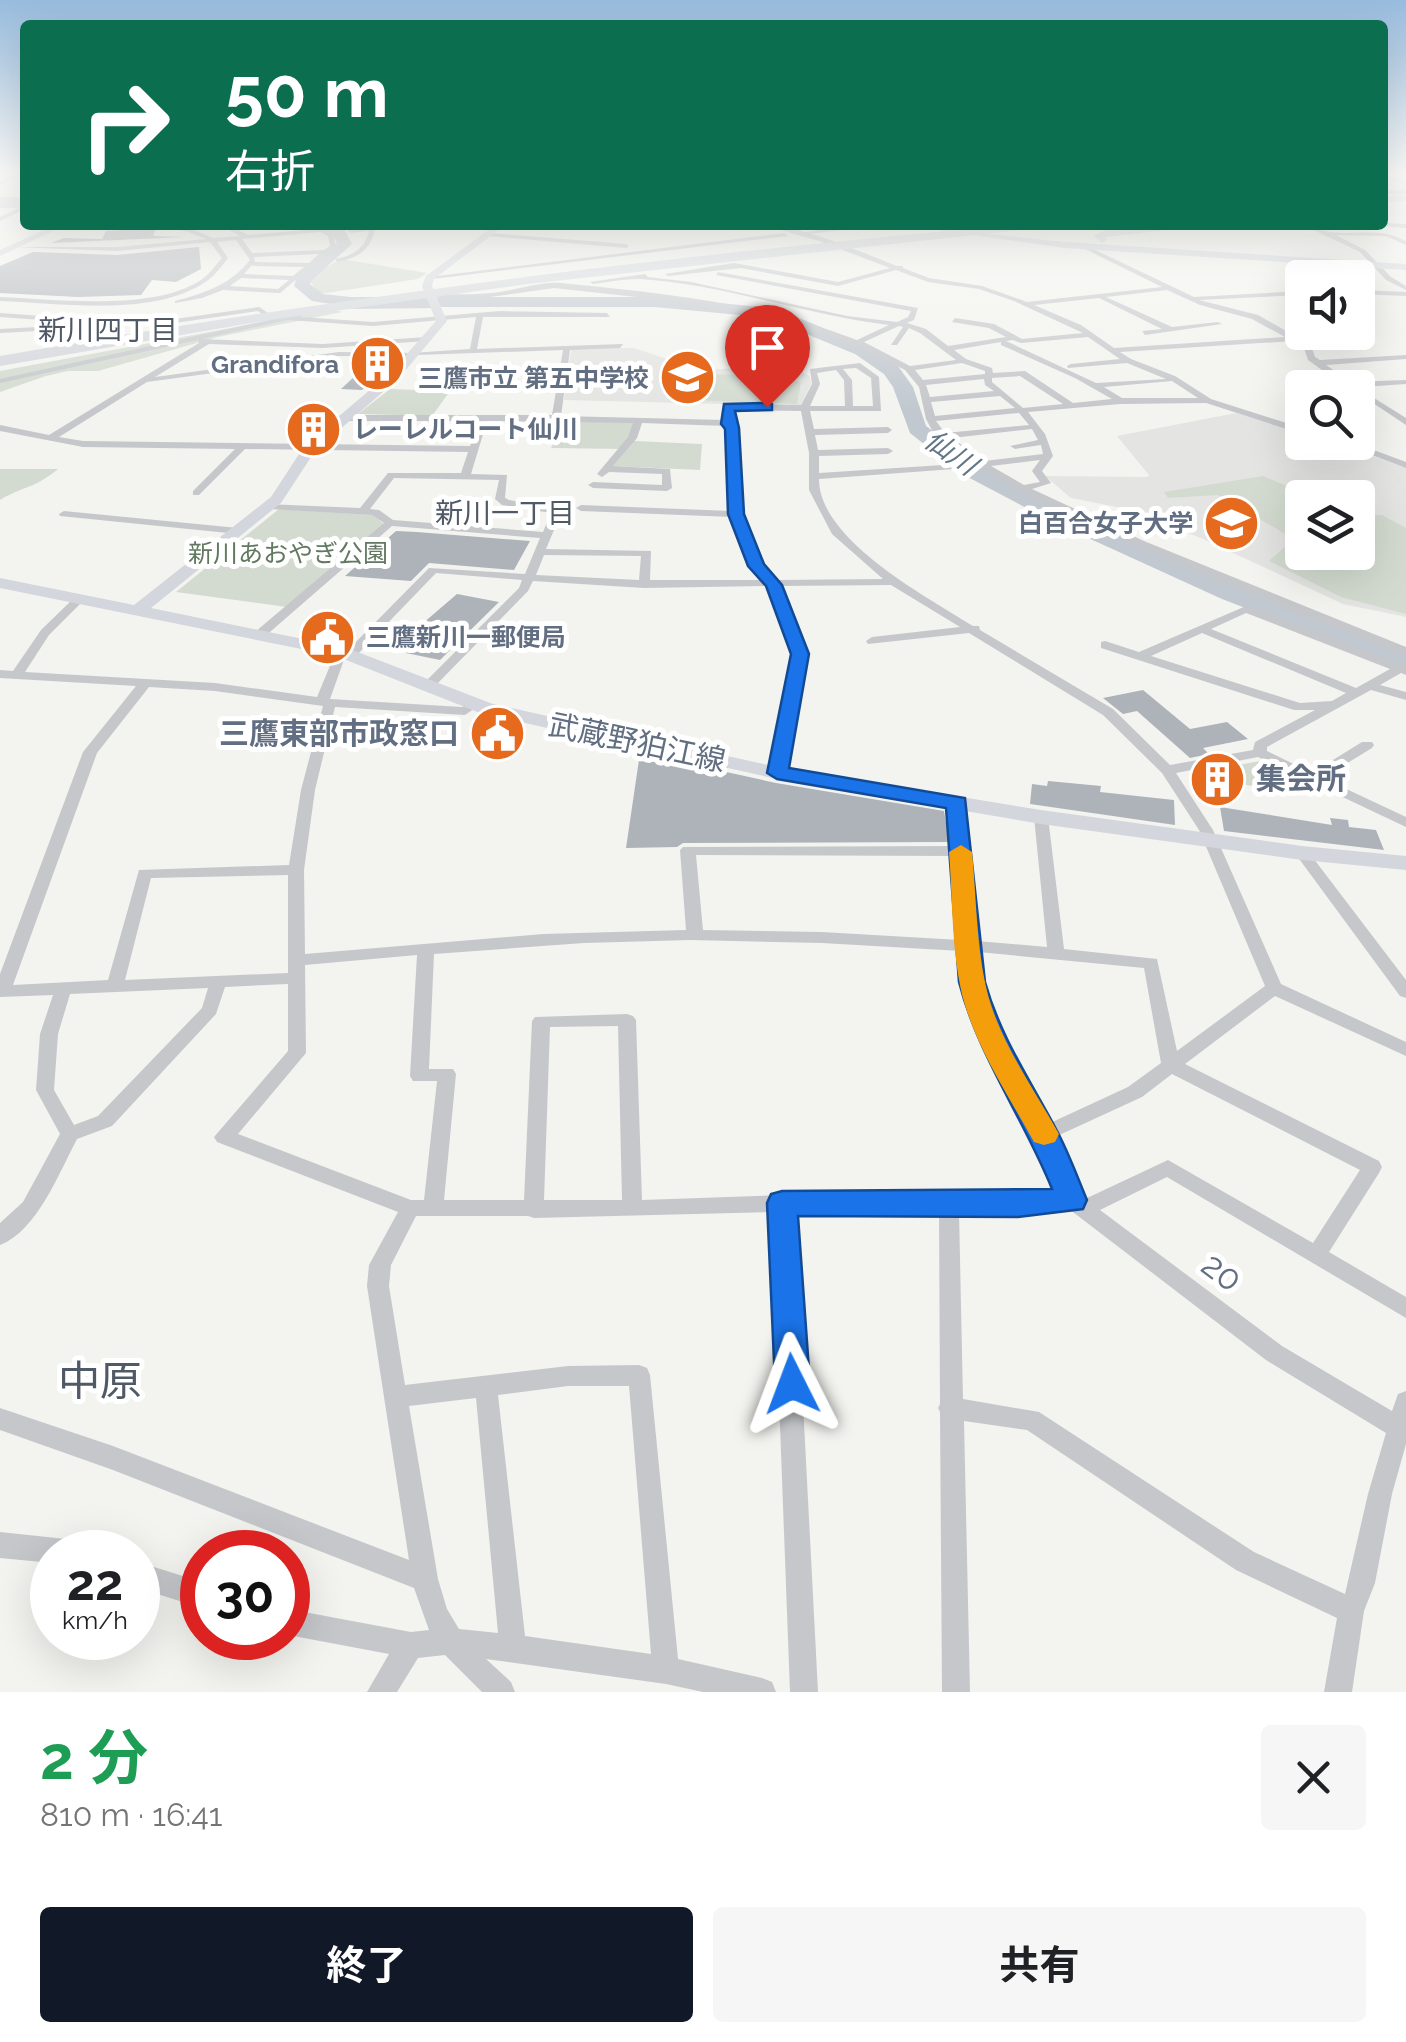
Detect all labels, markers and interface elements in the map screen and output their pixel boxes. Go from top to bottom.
text: 50 m [225,51,389,133]
icon: right [60,60,190,190]
text: 右折 [225,145,315,198]
map controls [1285,260,1375,570]
button: sound [1285,260,1375,350]
pin [725,305,810,408]
district label: 新川四丁目 [38,314,178,347]
icon: arrive [740,320,795,375]
building icon: Grandifora [348,334,408,394]
school or university icon: 三鷹市立 第五中学校 [658,348,718,408]
place label: Grandifora [211,349,339,379]
place label: 三鷹市立 第五中学校 [418,363,649,393]
button: search [1285,370,1375,460]
building icon: レーレルコート仙川 [284,399,344,459]
place label: レーレルコート仙川 [353,414,578,444]
water label: 仙川 [918,423,986,484]
button: layers [1285,480,1375,570]
school or university icon: 白百合女子大学 [1202,493,1262,553]
district label: 新川一丁目 [435,497,575,530]
place label: 白百合女子大学 [1018,508,1193,538]
park label: 新川あおやぎ公園 [188,538,388,568]
public building icon: 三鷹新川一郵便局 [297,607,357,667]
place label: 三鷹新川一郵便局 [366,622,566,652]
public building icon: 三鷹東部市政窓口 [468,704,528,764]
street label: 武蔵野狛江線 [545,707,729,778]
place label: 三鷹東部市政窓口 [219,716,459,751]
building icon: 集会所 [1187,749,1247,809]
place label: 集会所 [1256,761,1346,796]
street label: 20 [1194,1243,1250,1300]
position arrow [740,1332,844,1436]
district label: 中原 [58,1357,142,1406]
speed limit sign: 30 [180,1530,310,1660]
text: 22 [67,1553,123,1612]
text: km/h [62,1605,128,1635]
text: 2 分 [40,1723,148,1793]
button: close [1261,1725,1366,1830]
text: 810 m · 16:41 [40,1796,222,1833]
button: 終了 [40,1907,693,2022]
button: 共有 [713,1907,1366,2022]

